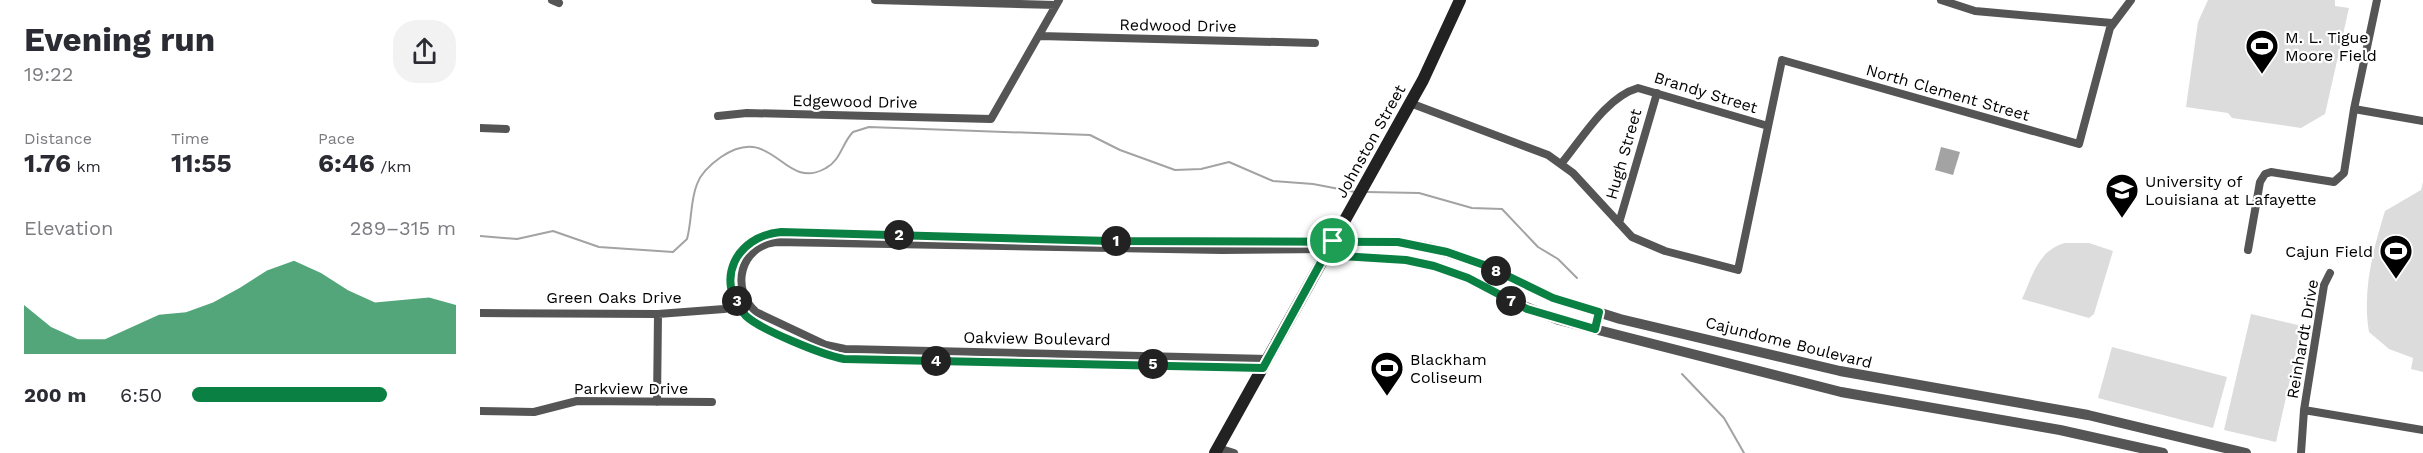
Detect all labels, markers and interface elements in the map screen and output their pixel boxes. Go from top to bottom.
street label: Redwood Drive [1119,15,1237,36]
text: Evening run [24,20,215,59]
button: share [393,20,456,83]
sports icon: M. L. Tigue Moore Field [2244,28,2280,75]
place label: M. L. Tigue Moore Field [2285,28,2377,65]
street label: North Clement Street [1864,60,2032,125]
text: 19:22 [24,62,73,86]
street label: Brandy Street [1652,68,1760,117]
street label: Johnston Street [1331,81,1410,201]
street label: Edgewood Drive [792,91,918,112]
street label: Hugh Street [1601,106,1646,202]
text: Distance [24,129,92,148]
text: Time [171,129,209,148]
text: Pace [318,129,355,148]
text: 1.76 [24,148,71,178]
text: 11:55 [171,148,232,178]
text: 6:46 [318,148,375,178]
text: km [71,157,101,176]
text: /km [375,157,411,176]
school or university icon: University of Louisiana at Lafayette [2104,172,2140,219]
place label: University of Louisiana at Lafayette [2145,172,2317,209]
pin [1307,215,1358,266]
text: Elevation [24,216,113,240]
text: 289–315 m [350,216,456,240]
pin: 2 [884,220,914,250]
icon: arrive [1316,224,1349,257]
text: 2 [894,225,904,244]
pin: 1 [1101,226,1131,256]
text: 1 [1113,231,1119,250]
sports icon: Cajun Field [2378,233,2414,280]
place label: Cajun Field [2285,242,2373,261]
pin: 8 [1481,256,1511,286]
text: 8 [1491,261,1501,280]
street label: Reinhardt Drive [2283,278,2322,400]
pin: 3 [722,286,752,316]
pin: 7 [1496,286,1526,316]
street label: Green Oaks Drive [546,288,682,307]
text: 3 [732,291,742,310]
text: 7 [1506,291,1516,310]
street label: Cajundome Boulevard [1704,313,1874,372]
street label: Oakview Boulevard [963,328,1111,349]
pin: 4 [921,346,951,376]
pin: 5 [1138,349,1168,379]
sports icon: Blackham Coliseum [1369,350,1405,397]
place label: Blackham Coliseum [1410,350,1487,387]
text: 4 [931,351,941,370]
text: 5 [1148,354,1158,373]
street label: Parkview Drive [574,379,688,398]
text: 200 m [24,383,86,407]
text: 6:50 [120,383,162,407]

